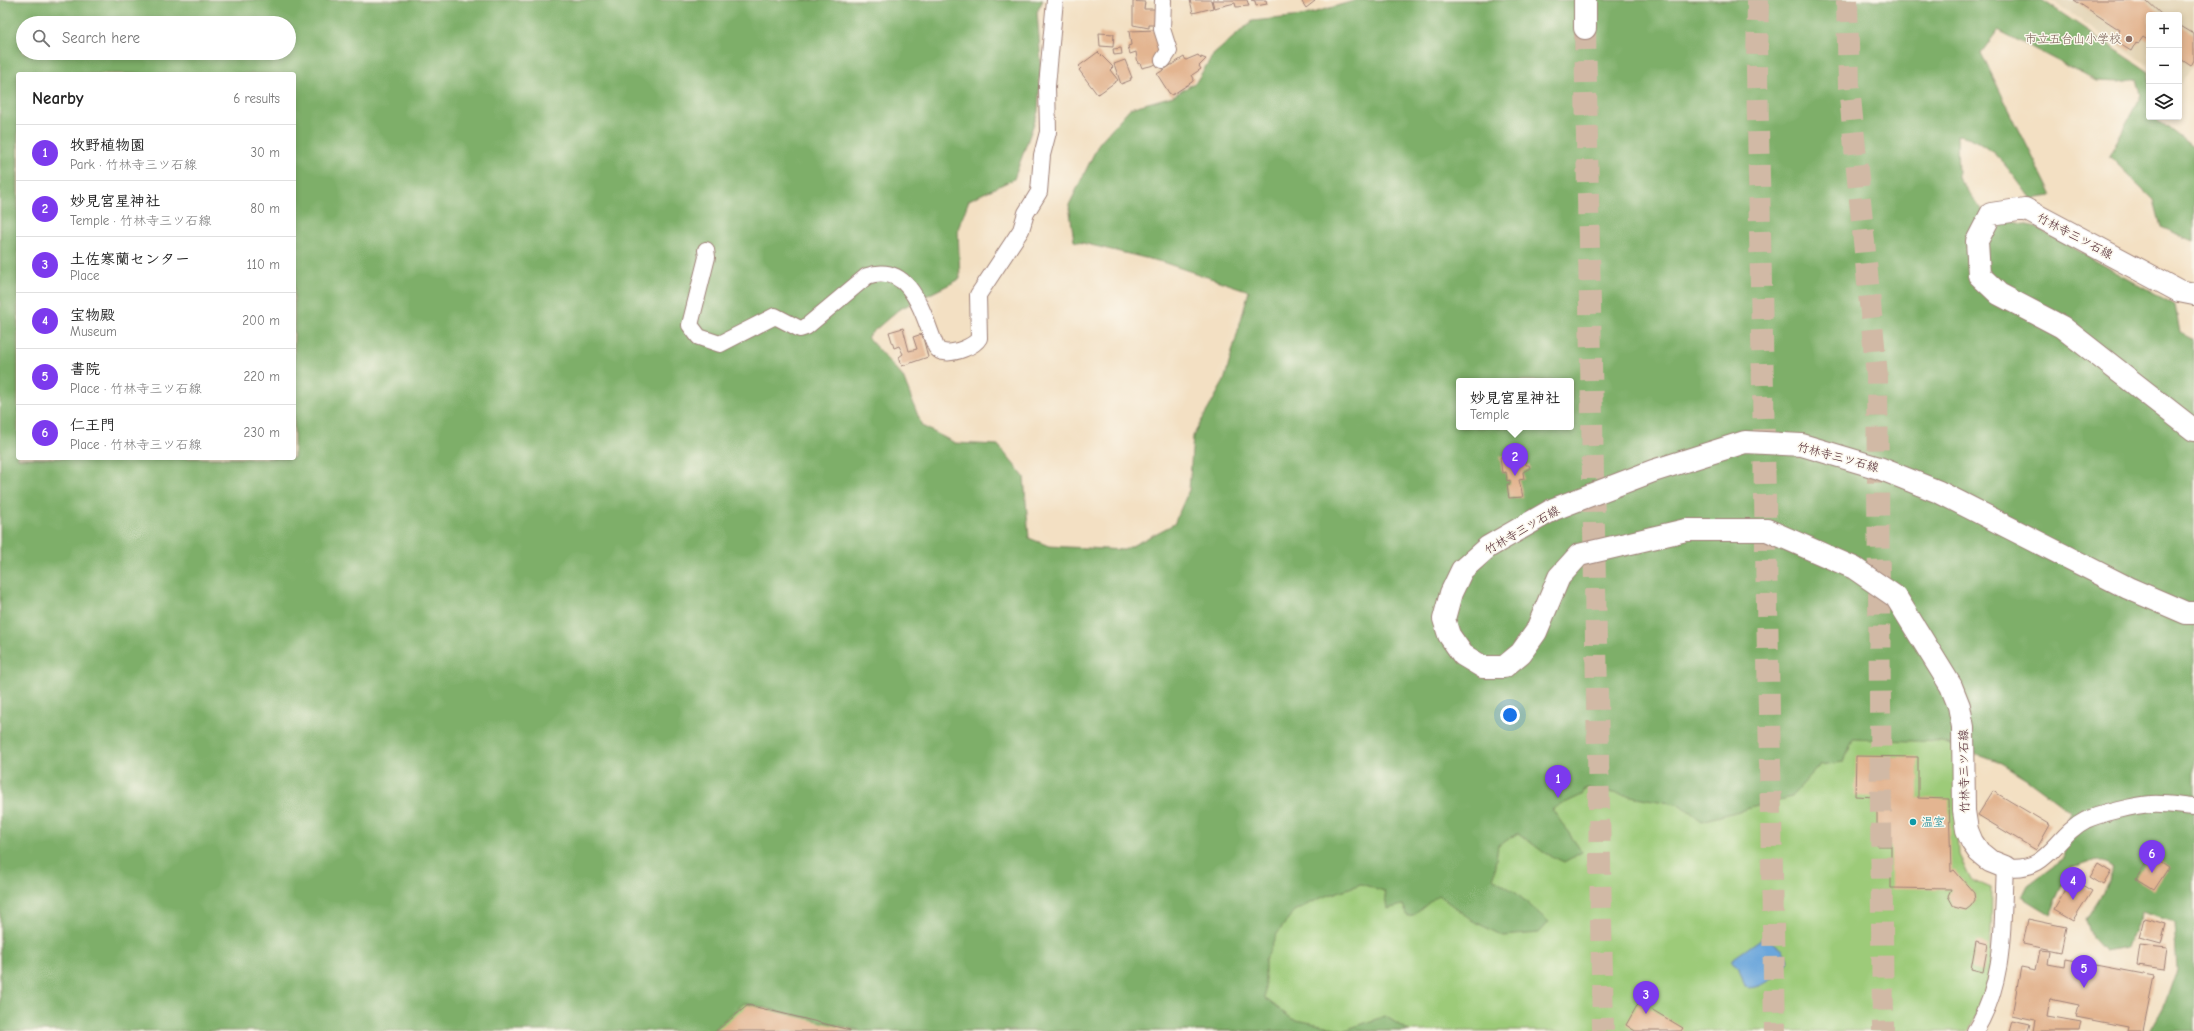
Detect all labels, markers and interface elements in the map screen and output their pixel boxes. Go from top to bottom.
map controls [2146,12,2182,120]
button: + [2146,12,2182,48]
search box [16,16,296,60]
icon: search [30,27,52,49]
text: Search here [62,29,140,47]
place label: 市立五台山小学校 [2025,32,2121,46]
marker: 市立五台山小学校 [2124,34,2134,44]
button: − [2146,48,2182,84]
button: layers [2146,84,2182,120]
text: Nearby [32,89,83,108]
text: 6 results [233,91,280,106]
text: 牧野植物園 [70,136,145,154]
text: 1 [42,145,48,160]
text: 30 m [250,145,280,160]
text: Park · 竹林寺三ツ石線 [70,157,197,172]
text: 妙見宮星神社 [70,192,160,210]
text: 2 [42,201,48,216]
text: 80 m [250,201,280,216]
street label: 竹林寺三ツ石線 [2035,210,2115,262]
text: Temple · 竹林寺三ツ石線 [70,213,211,228]
text: 土佐寒蘭センター [70,250,190,268]
text: 3 [42,257,48,272]
text: 110 m [247,257,280,272]
text: Place [70,268,100,283]
text: 宝物殿 [70,306,115,324]
text: 4 [42,313,48,328]
text: 200 m [242,313,280,328]
text: Museum [70,324,117,339]
text: 書院 [70,360,100,378]
text: 5 [42,369,48,384]
text: 220 m [243,369,280,384]
popup [1456,378,1574,430]
text: Place · 竹林寺三ツ石線 [70,381,202,396]
text: 妙見宮星神社 [1470,389,1560,407]
text: Temple [1470,407,1509,422]
text: 仁王門 [70,416,115,434]
text: 6 [42,425,48,440]
text: 230 m [244,425,280,440]
text: Place · 竹林寺三ツ石線 [70,437,202,452]
street label: 竹林寺三ツ石線 [1796,439,1880,475]
pin: 2 [1502,443,1528,476]
street label: 竹林寺三ツ石線 [1482,503,1562,557]
your location [1500,705,1520,725]
street label: 竹林寺三ツ石線 [1956,729,1972,813]
pin: 1 [1545,765,1571,798]
place label: 温室 [1921,815,1945,829]
marker: 温室 [1908,817,1918,827]
pin: 6 [2139,840,2165,873]
pin: 4 [2060,867,2086,900]
pin: 5 [2071,955,2097,988]
pin: 3 [1633,981,1659,1014]

